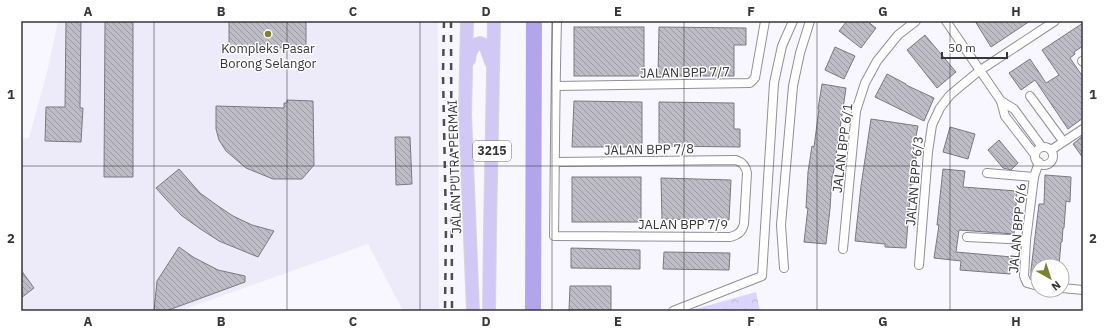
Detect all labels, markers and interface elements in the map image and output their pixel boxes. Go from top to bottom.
text: A [84,3,93,20]
text: B [217,3,226,20]
text: C [349,3,358,20]
text: D [481,3,491,20]
text: E [614,3,622,20]
text: F [747,3,755,20]
text: G [878,3,888,20]
text: H [1011,3,1021,20]
marker: Kompleks Pasar Borong Selangor [263,29,273,39]
scale bar [942,34,1007,60]
place label: Kompleks Pasar Borong Selangor [220,40,316,72]
text: 50 m [948,40,976,55]
street label: JALAN BPP 7/7 [640,63,730,82]
text: 1 [7,86,15,103]
text: 1 [1089,86,1097,103]
street label: JALAN PUTRA PERMAI [444,100,465,234]
street label: JALAN BPP 6/1 [829,102,856,194]
street label: JALAN BPP 6/3 [902,135,927,227]
street label: JALAN BPP 7/8 [604,140,694,159]
road number: 3215 [473,141,511,161]
street label: JALAN BPP 6/6 [1005,182,1030,274]
street label: JALAN BPP 7/9 [638,216,728,233]
text: 2 [7,230,15,247]
text: 2 [1089,230,1097,247]
north arrow [1030,258,1070,298]
text: N [1049,278,1064,294]
text: A [84,313,93,330]
text: B [217,313,226,330]
text: C [349,313,358,330]
text: D [481,313,491,330]
text: E [614,313,622,330]
text: F [747,313,755,330]
text: G [878,313,888,330]
text: H [1011,313,1021,330]

